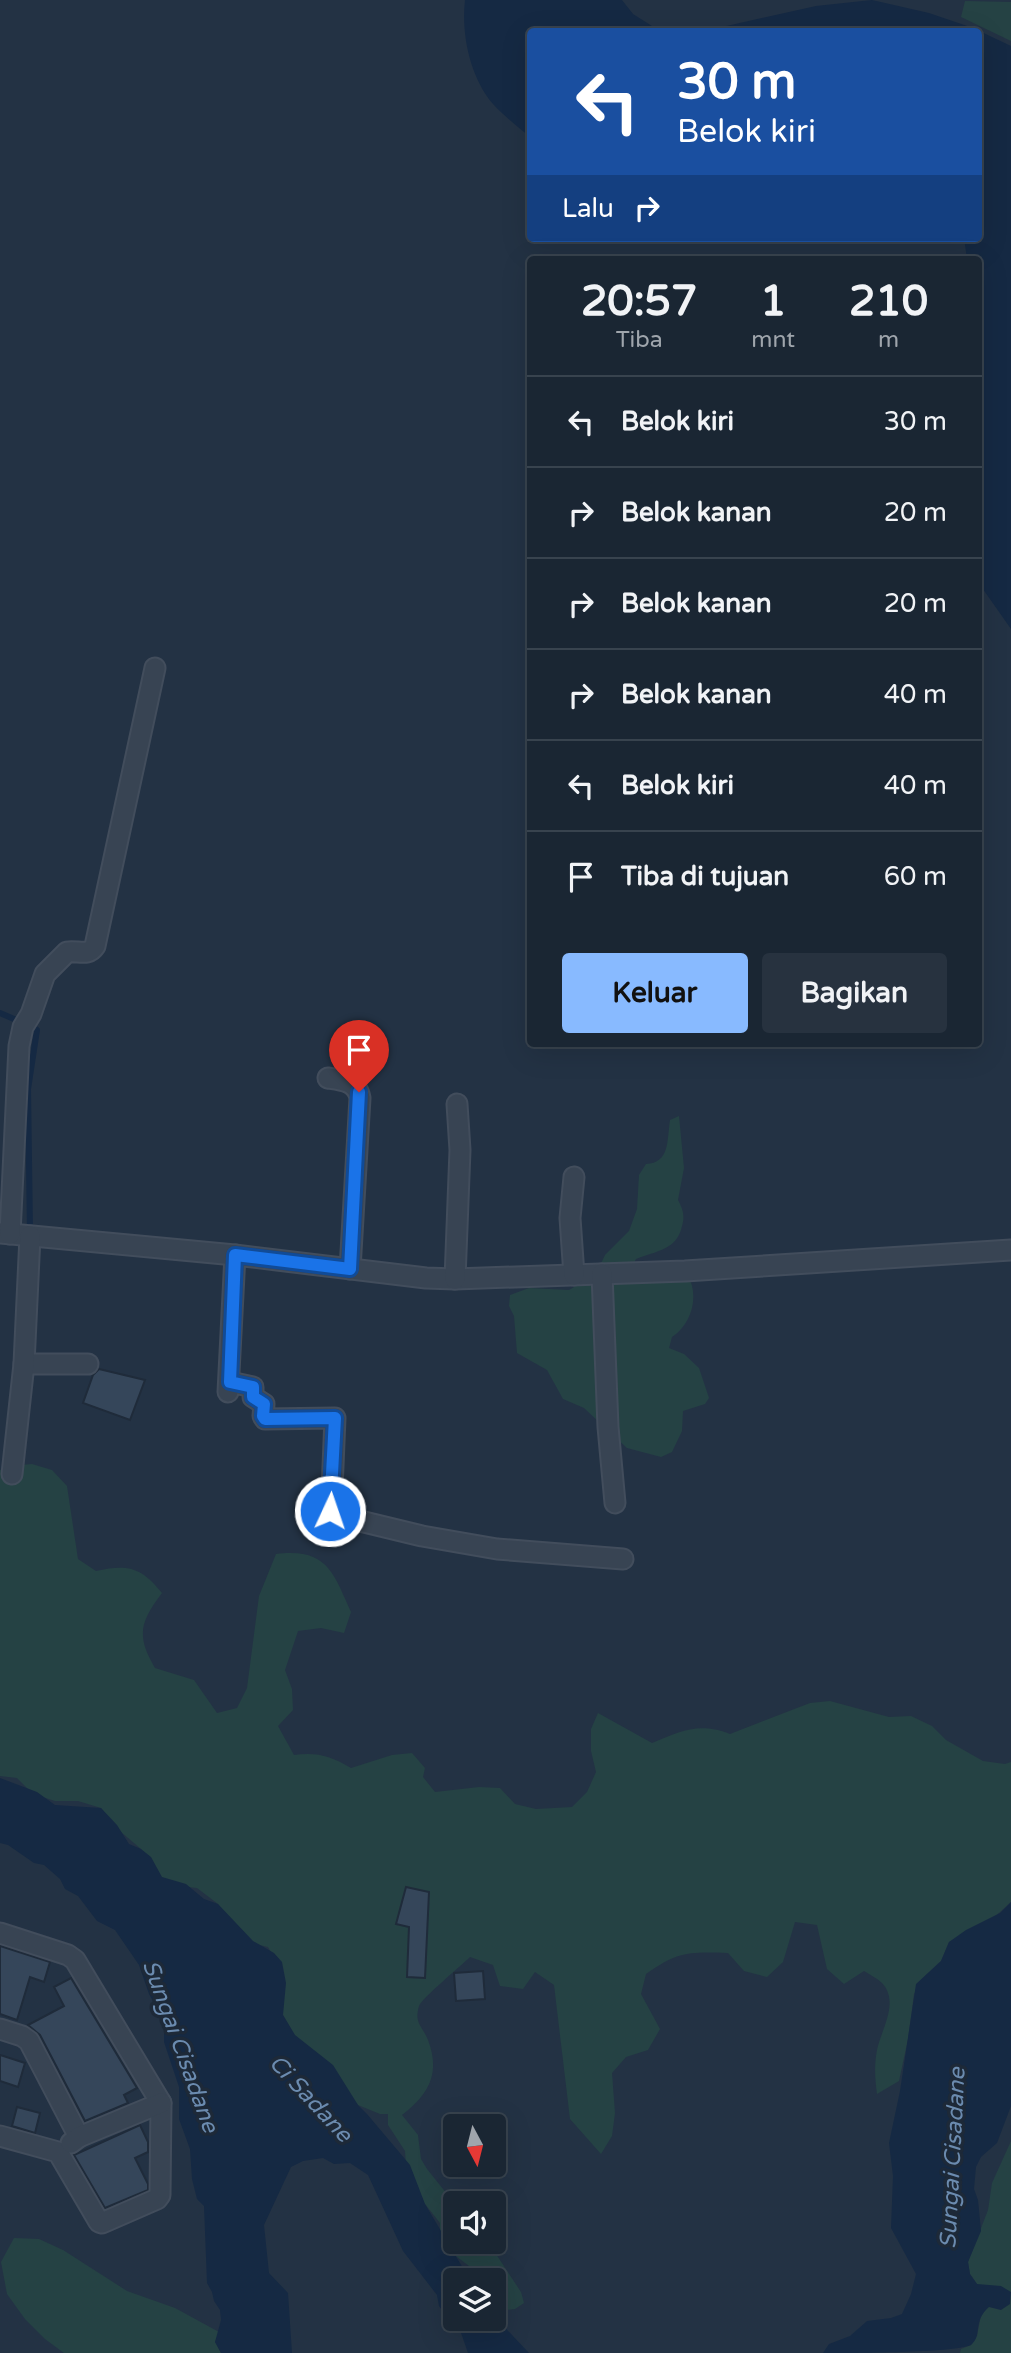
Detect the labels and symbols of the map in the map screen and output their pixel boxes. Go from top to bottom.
pin [329,1020,389,1092]
position arrow [293,1474,367,1548]
water label: Sungai Cisadane [136,1956,225,2138]
water label: Ci Sadane [263,2049,359,2150]
water label: Sungai Cisadane [934,2065,972,2249]
north arrow [443,2114,506,2177]

